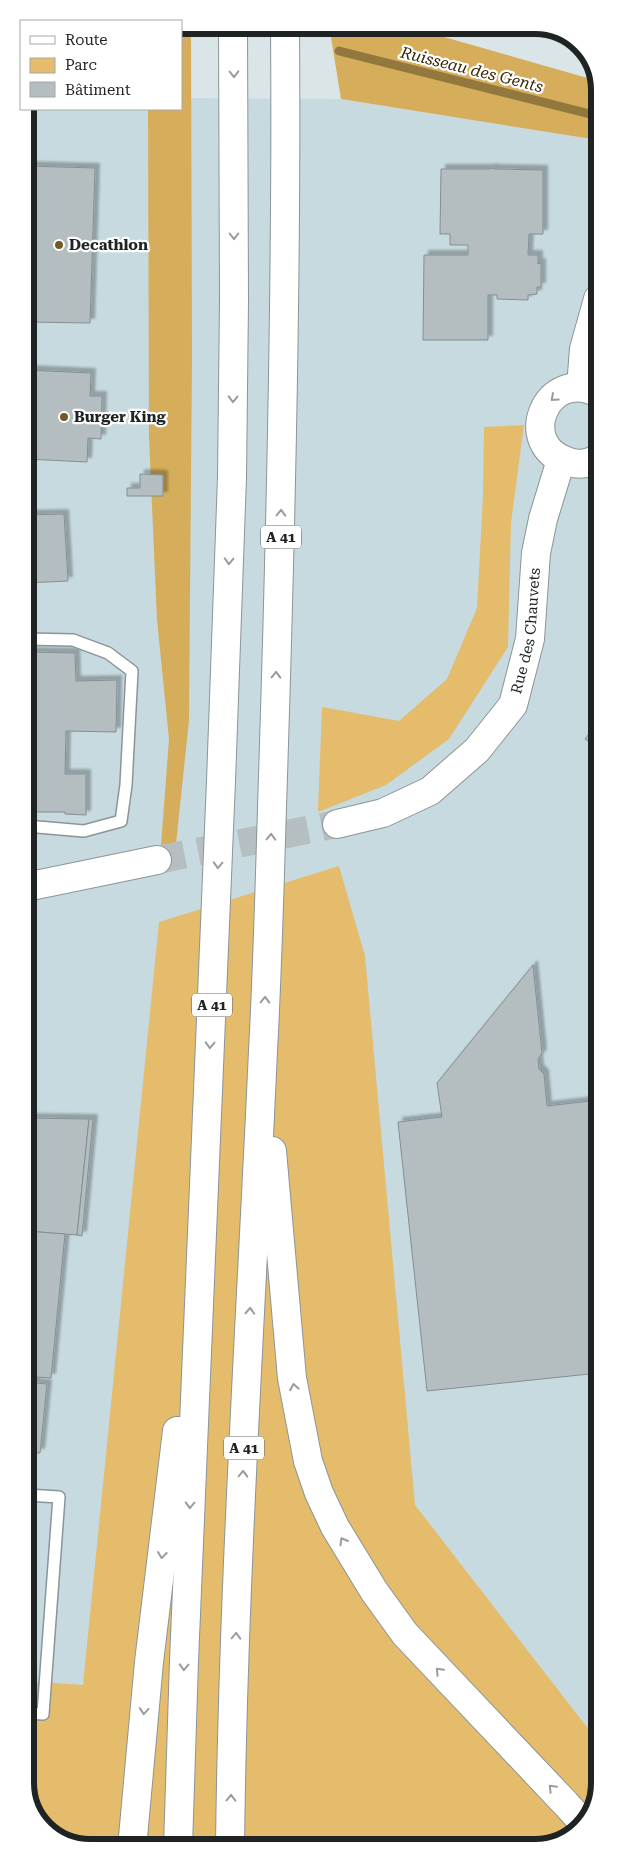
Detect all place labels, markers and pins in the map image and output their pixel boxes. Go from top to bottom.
place label: Decathlon [69,236,148,254]
marker: Decathlon [53,239,65,251]
place label: Burger King [74,408,166,426]
marker: Burger King [58,411,70,423]

